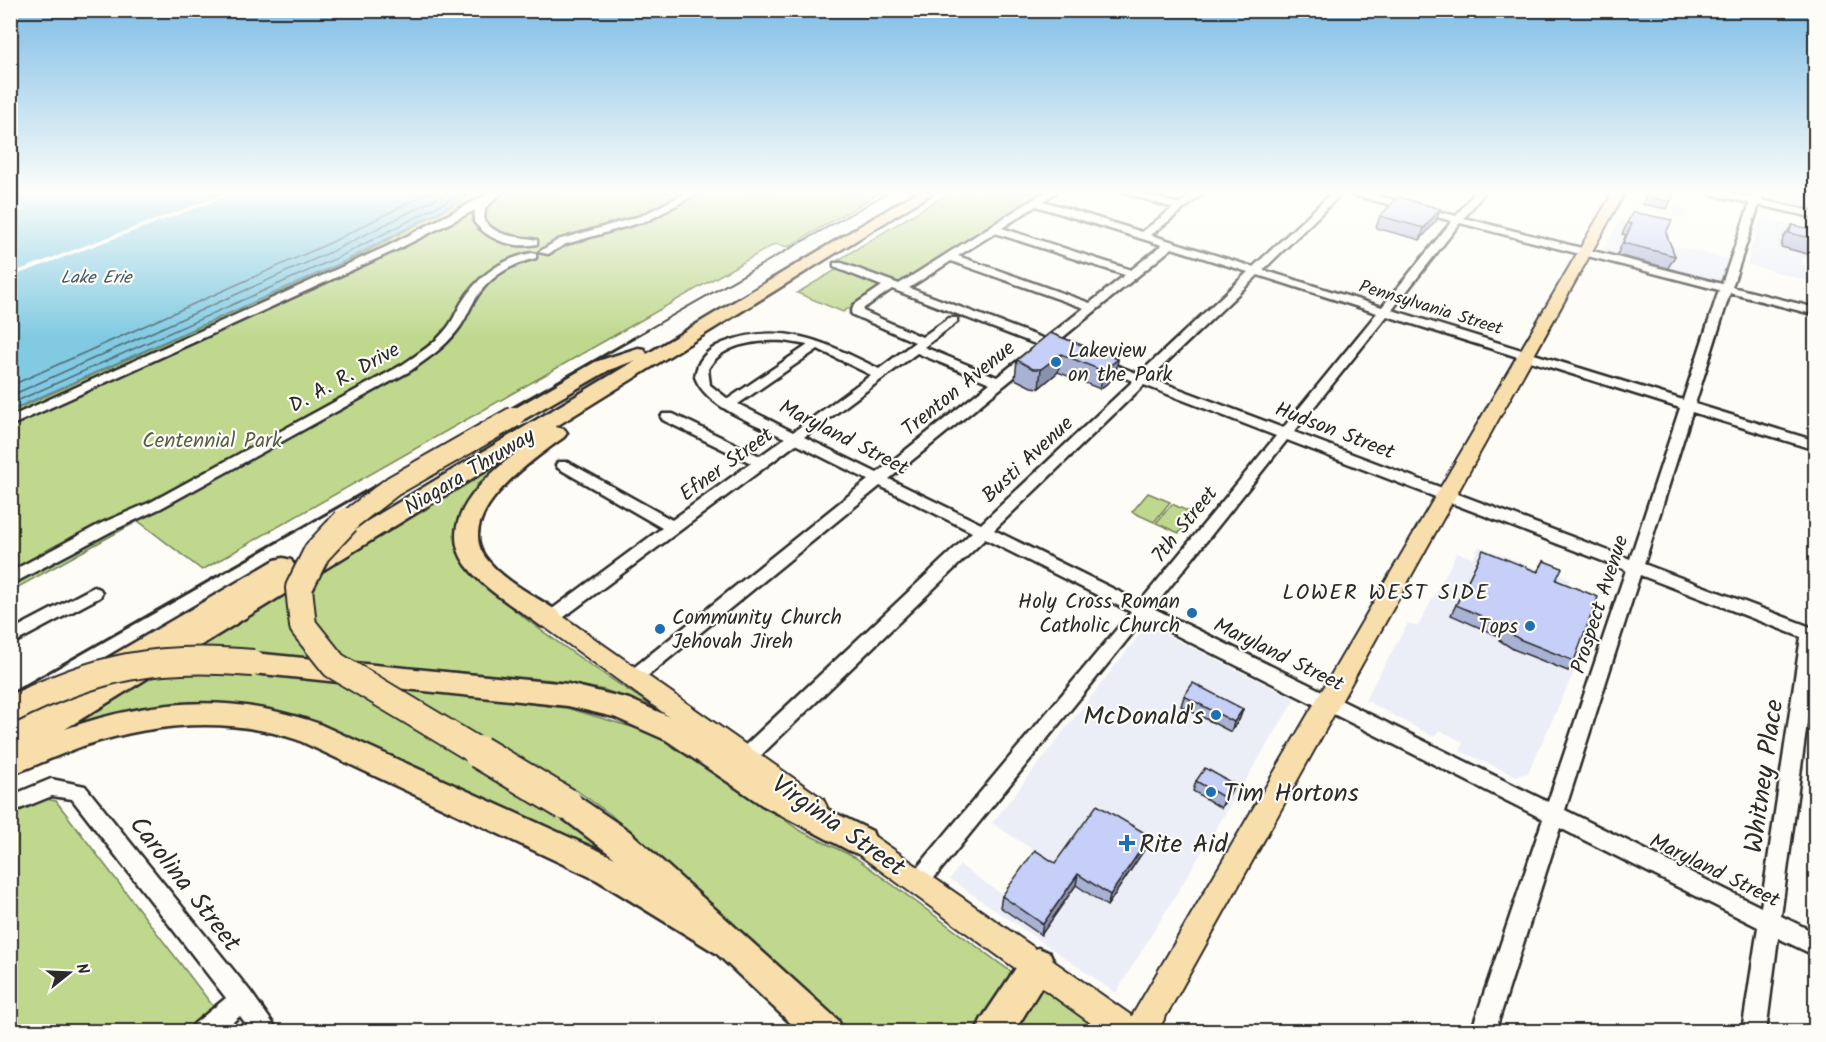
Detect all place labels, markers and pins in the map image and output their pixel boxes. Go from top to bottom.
place label: Lakeview on the Park [1068,335,1173,392]
marker: Lakeview on the Park [1049,355,1063,369]
place label: Holy Cross Roman Catholic Church [1018,586,1180,643]
place label: Community Church Jehovah Jireh [672,602,842,659]
marker: Holy Cross Roman Catholic Church [1185,606,1199,620]
place label: Tops [1478,611,1518,644]
marker: Tops [1523,619,1537,633]
marker: Community Church Jehovah Jireh [653,622,667,636]
place label: McDonald's [1083,696,1204,738]
marker: McDonald's [1209,708,1223,722]
place label: Tim Hortons [1223,773,1359,815]
marker: Tim Hortons [1204,785,1218,799]
place label: Rite Aid [1139,824,1229,866]
marker: Rite Aid [1120,836,1134,850]

